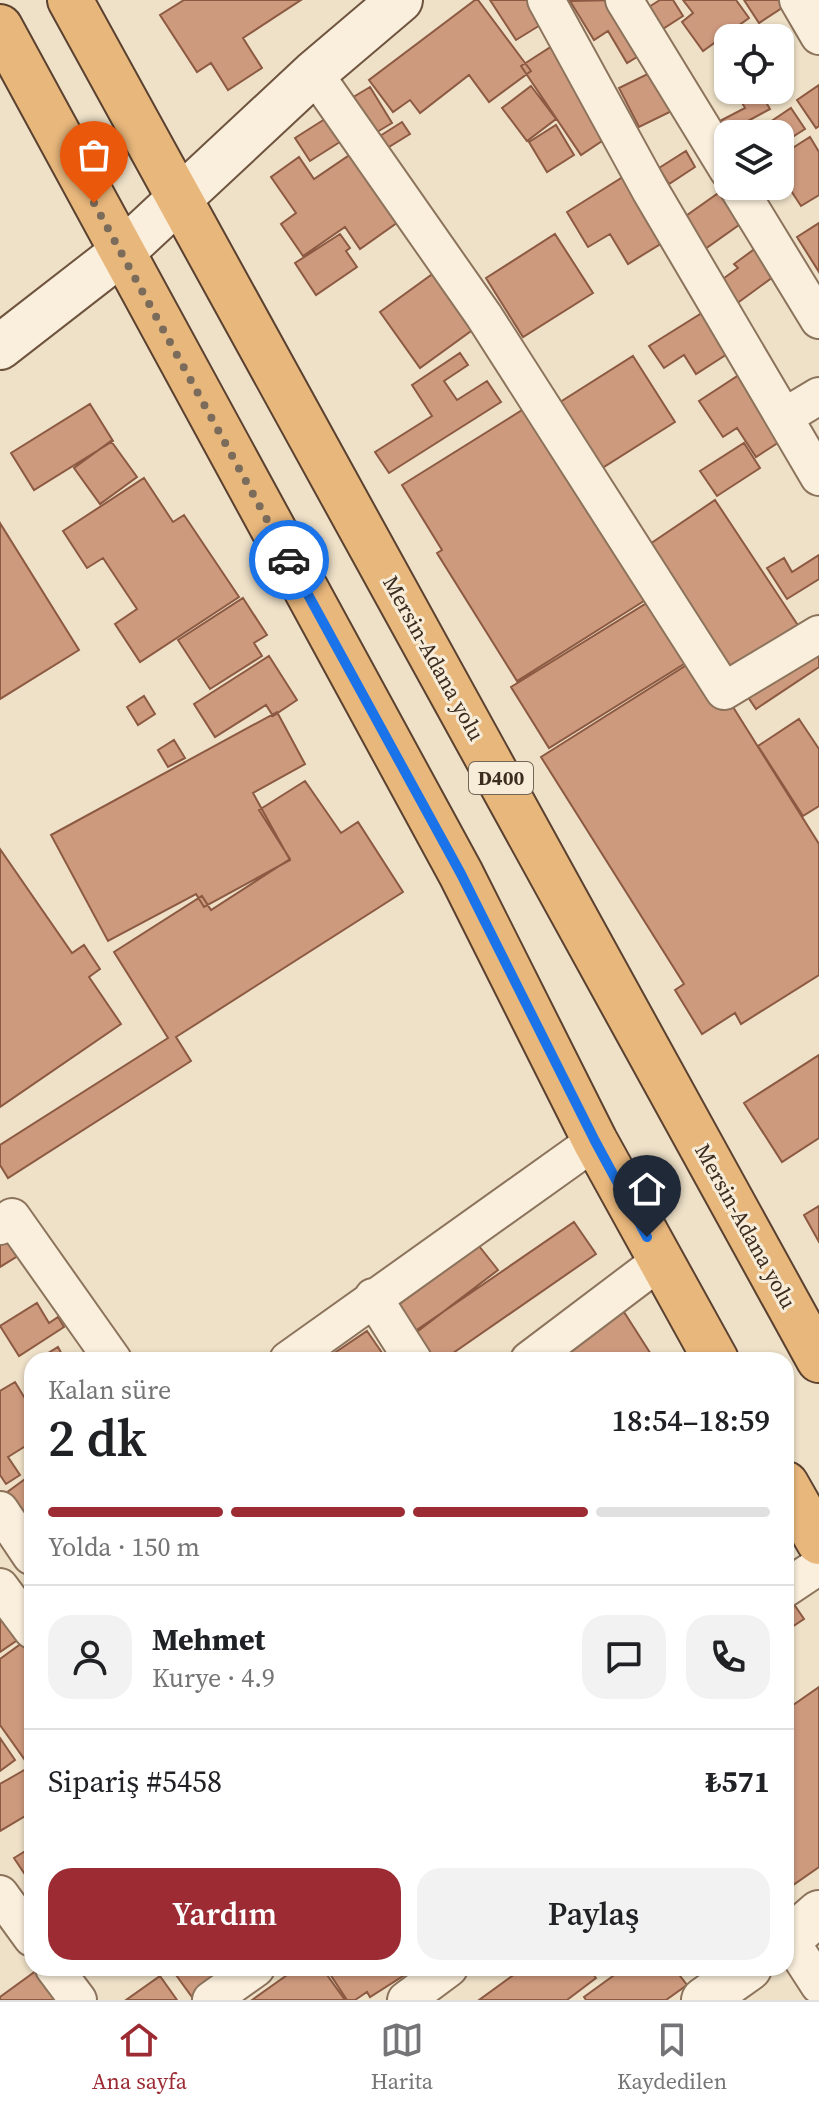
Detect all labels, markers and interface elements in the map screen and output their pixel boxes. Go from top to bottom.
map controls [714,24,794,200]
button: locate [714,24,794,104]
button: layers [714,120,794,200]
pin [60,121,128,203]
icon: bag [72,133,116,177]
courier [249,520,329,600]
icon: car [267,538,311,582]
street label: Mersin-Adana yolu [376,570,492,746]
road number: D400 [469,762,533,794]
street label: Mersin-Adana yolu [688,1138,804,1314]
pin [613,1155,681,1237]
icon: home [625,1167,669,1211]
text: Kalan süre [48,1372,171,1408]
text: 18:54–18:59 [611,1400,770,1441]
text: 2 dk [48,1402,147,1473]
text: Yolda · 150 m [48,1529,200,1565]
button: person [48,1615,132,1699]
button: chat [582,1615,666,1699]
button: phone [686,1615,770,1699]
text: Mehmet [152,1619,265,1660]
text: Kurye · 4.9 [152,1660,275,1696]
text: Sipariş #5458 [48,1761,222,1802]
text: ₺571 [705,1761,770,1802]
button: Yardım [48,1868,401,1960]
button: Paylaş [417,1868,770,1960]
tab: Ana sayfa [92,2018,187,2096]
tab: Harita [371,2018,433,2096]
tab: Kaydedilen [617,2018,727,2096]

